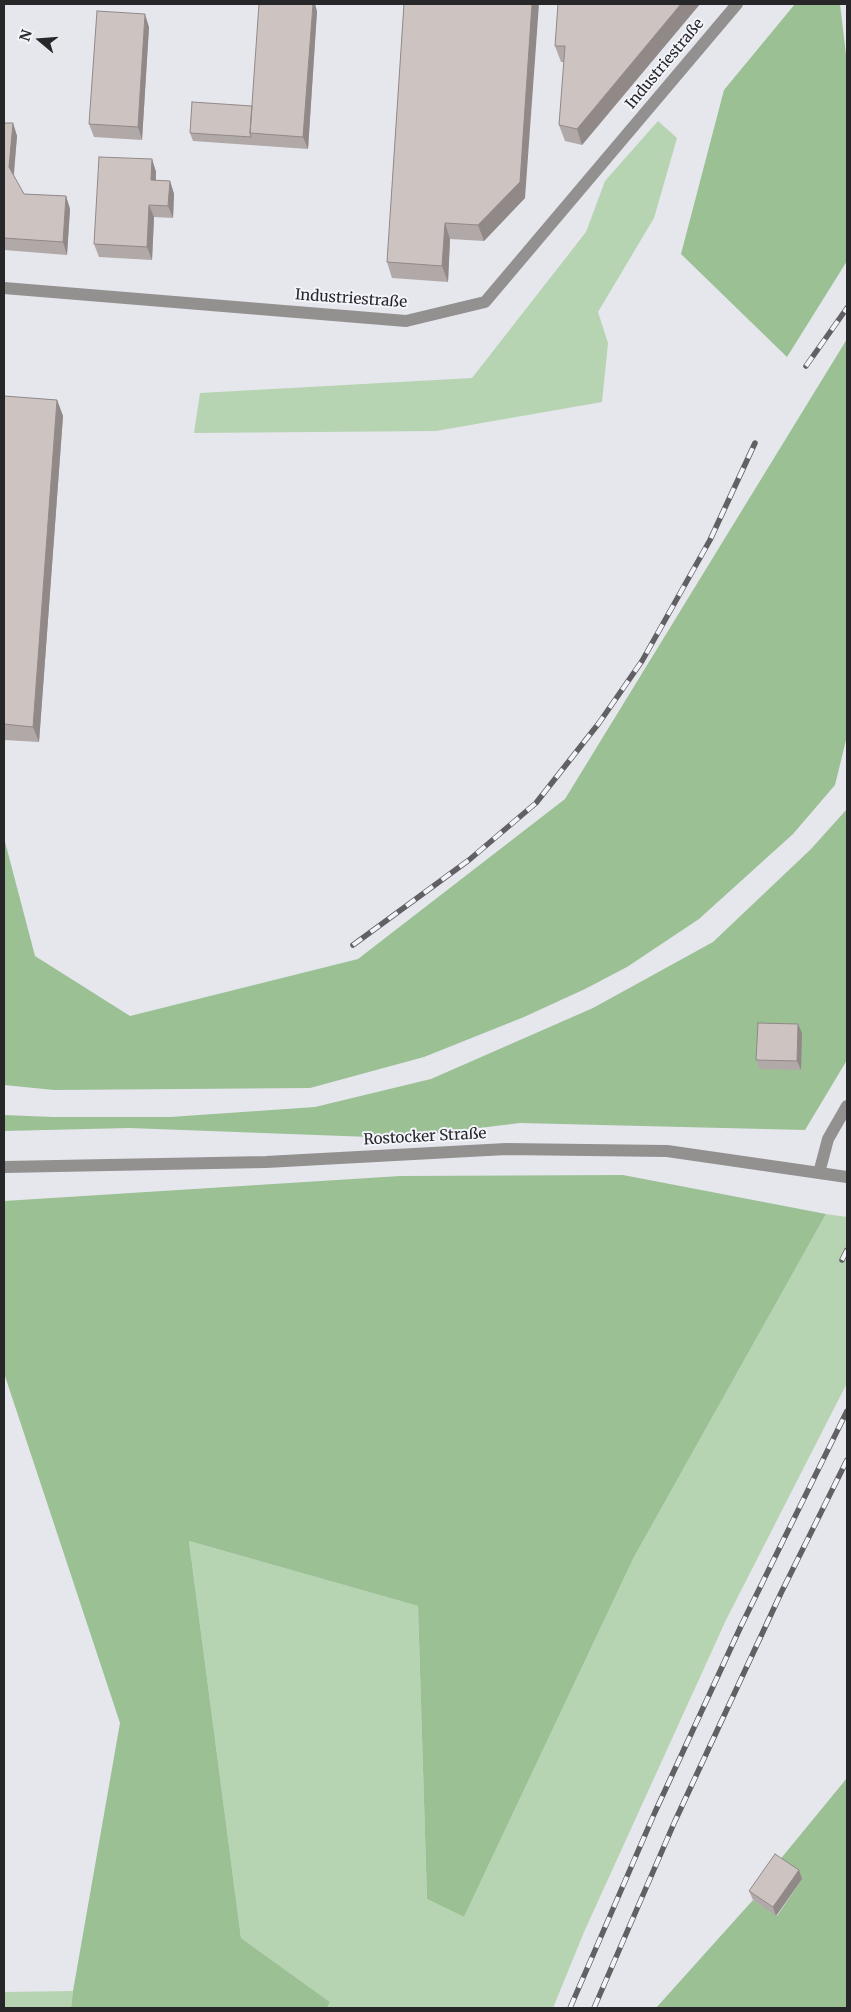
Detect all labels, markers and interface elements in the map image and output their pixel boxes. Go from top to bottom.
north arrow [15,15,65,65]
street label: Industriestraße [622,15,708,113]
text: N [15,27,36,43]
street label: Industriestraße [294,286,408,312]
street label: Rostocker Straße [363,1125,487,1149]

